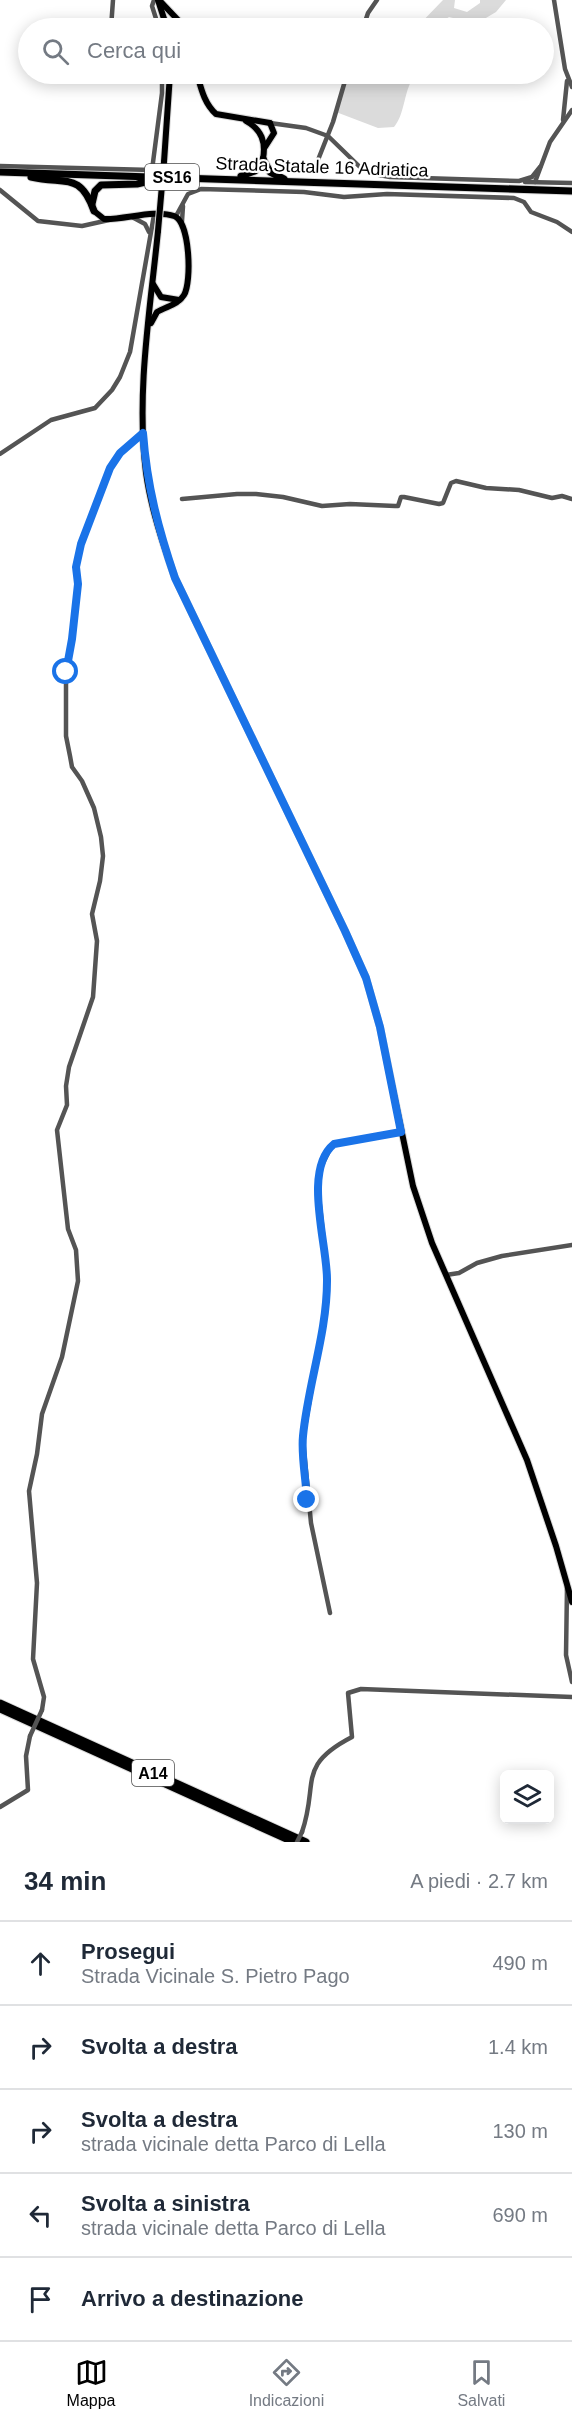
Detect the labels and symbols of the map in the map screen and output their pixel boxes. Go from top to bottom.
street label: Strada Statale 16 Adriatica [215,153,430,181]
road number: SS16 [145,164,199,190]
route start [52,658,78,684]
route end [293,1486,319,1512]
road number: A14 [132,1760,174,1786]

